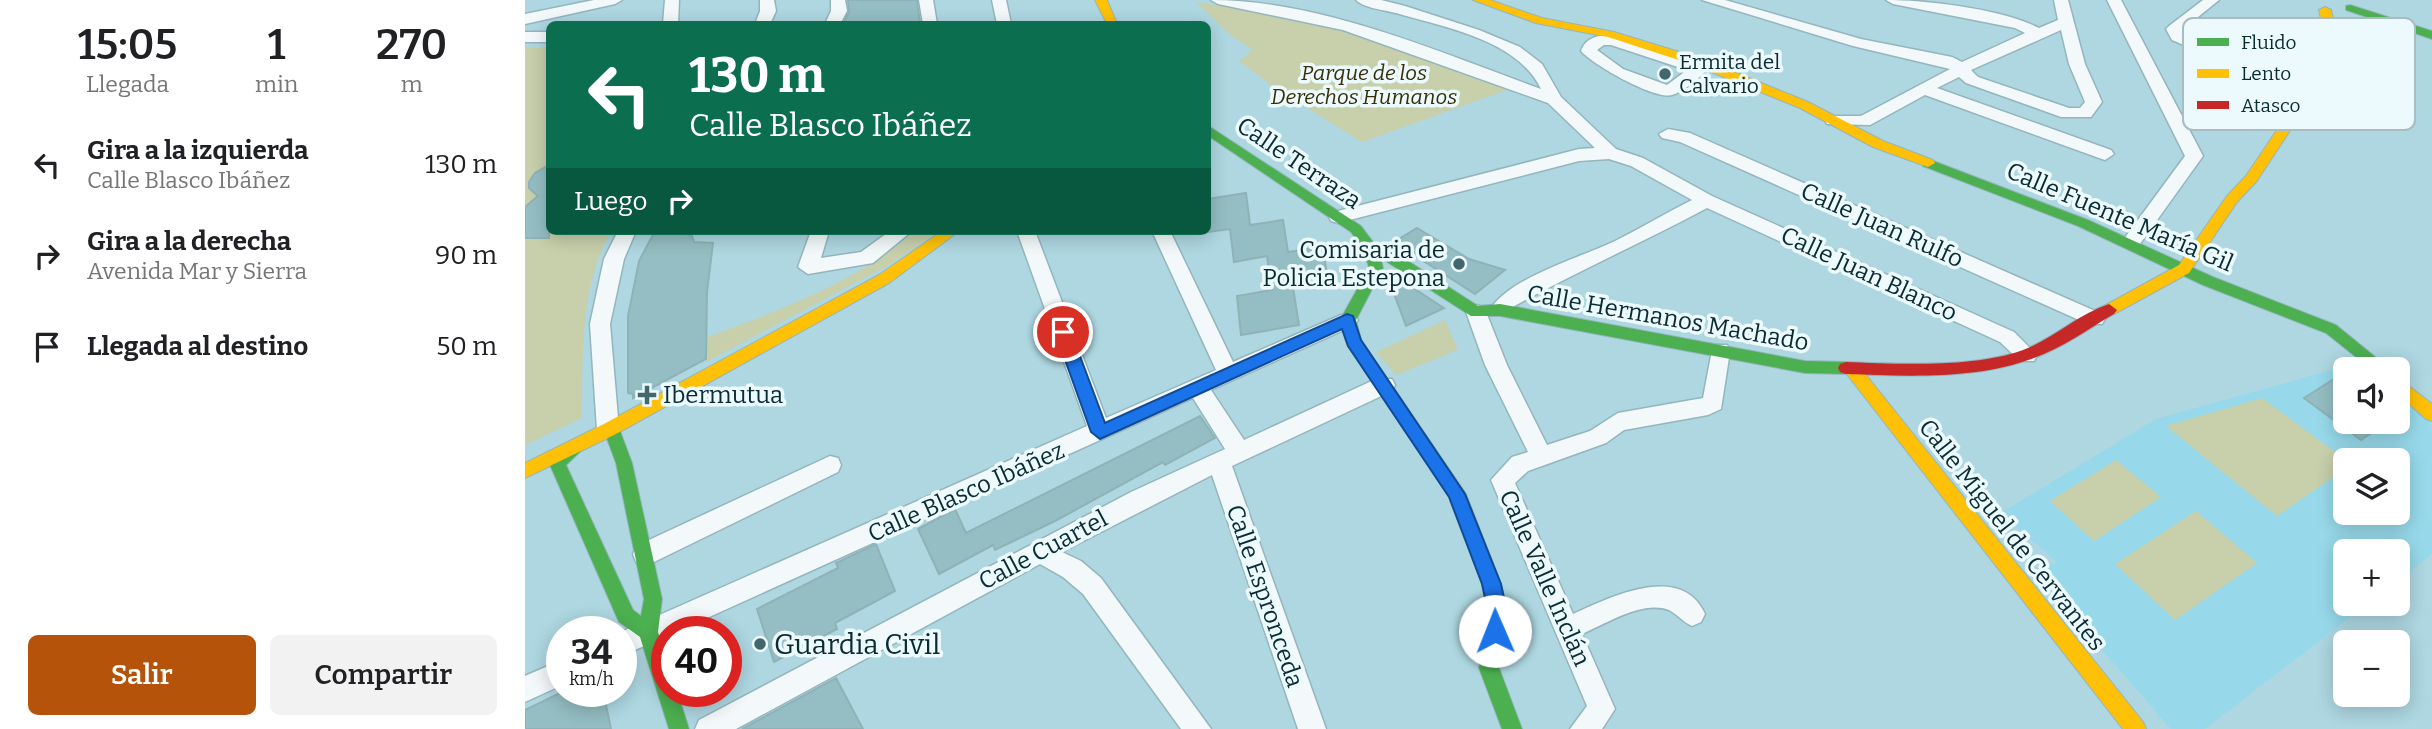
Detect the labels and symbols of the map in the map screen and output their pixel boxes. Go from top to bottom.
legend [2183,18,2415,130]
text: Fluido [2241,31,2297,54]
place label: Ermita del Calvario [1679,49,1780,99]
park label: Parque de los Derechos Humanos [1271,60,1457,110]
text: Lento [2241,62,2291,85]
marker: Ermita del Calvario [1657,66,1673,82]
text: Atasco [2241,94,2300,117]
street label: Calle Terraza [1232,111,1366,215]
street label: Calle Fuente María Gil [2002,157,2238,277]
street label: Calle Juan Rulfo [1797,177,1967,273]
street label: Calle Juan Blanco [1776,221,1962,327]
place label: Comisaria de Policia Estepona [1263,236,1445,292]
marker: Comisaria de Policia Estepona [1451,256,1467,272]
street label: Calle Hermanos Machado [1525,279,1811,357]
pin [1033,302,1093,362]
place label: Ibermutua [663,381,783,409]
marker: Ibermutua [637,385,657,405]
street label: Calle Miguel de Cervantes [1913,414,2111,656]
street label: Calle Blasco Ibáñez [863,436,1069,548]
street label: Calle Valle Inclán [1494,486,1596,670]
street label: Calle Espronceda [1221,501,1309,691]
street label: Calle Cuartel [974,504,1112,596]
position arrow [1458,594,1532,668]
speed limit sign: 40 [651,616,742,707]
place label: Guardia Civil [774,628,940,661]
marker: Guardia Civil [752,636,768,652]

